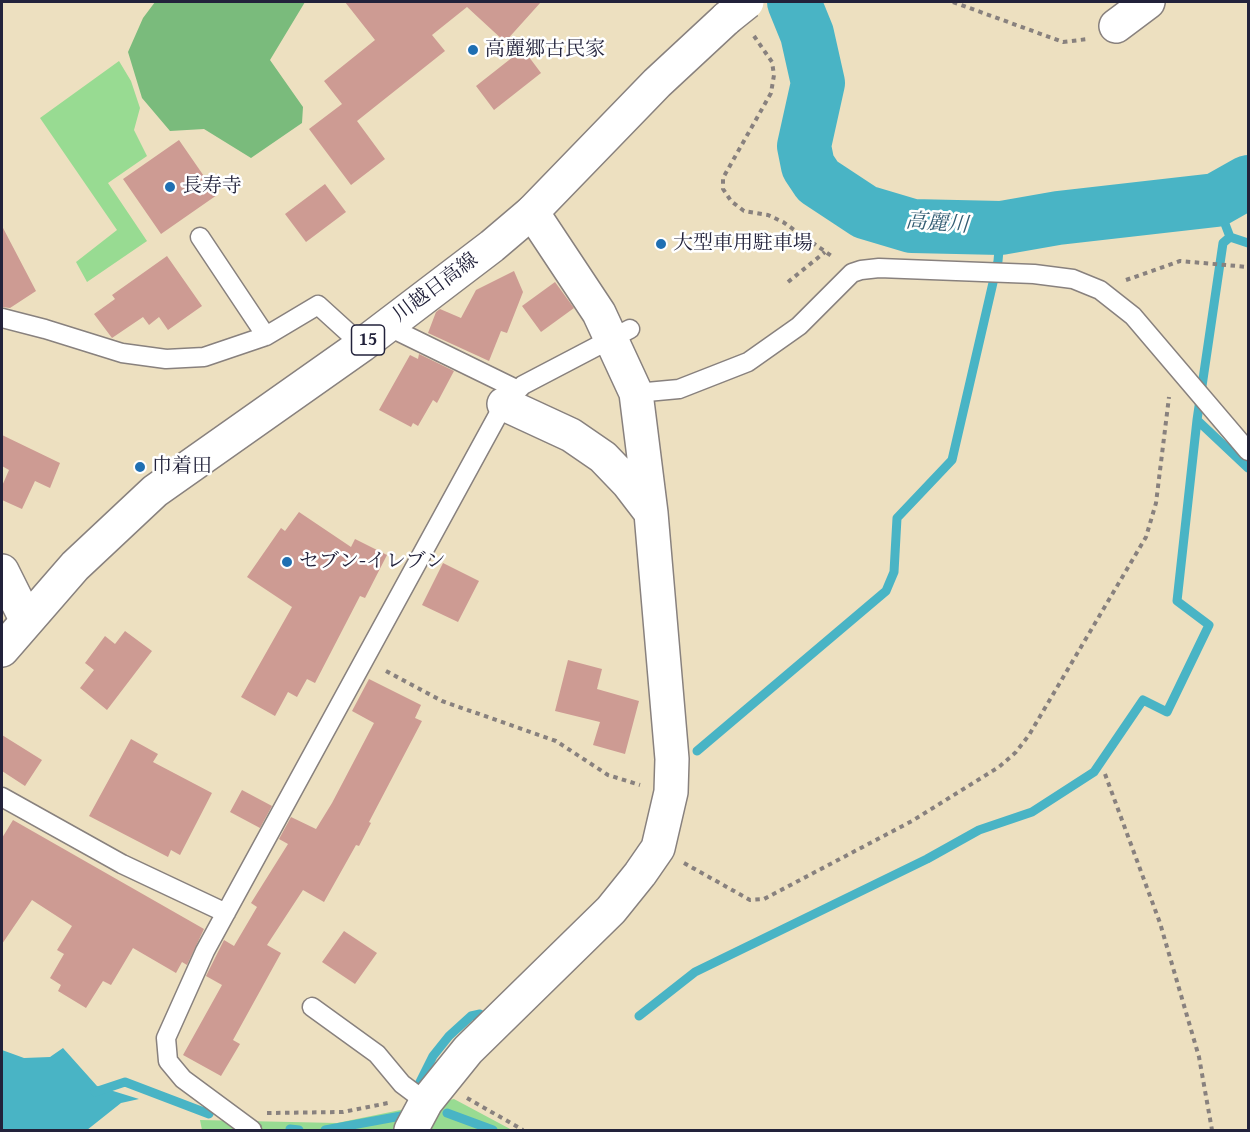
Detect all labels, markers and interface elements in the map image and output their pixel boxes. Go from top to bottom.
place label: 高麗郷古民家 [485,38,605,62]
marker: 高麗郷古民家 [466,43,480,57]
place label: 長寿寺 [182,175,242,199]
marker: 長寿寺 [163,180,177,194]
water label: 高麗川 [905,209,969,239]
place label: 大型車用駐車場 [673,232,813,256]
marker: 大型車用駐車場 [654,237,668,251]
street label: 川越日高線 [389,248,483,328]
road number: 15 [352,325,385,355]
place label: 巾着田 [152,455,212,479]
marker: 巾着田 [133,460,147,474]
place label: セブン-イレブン [299,550,446,574]
marker: セブン-イレブン [280,555,294,569]

